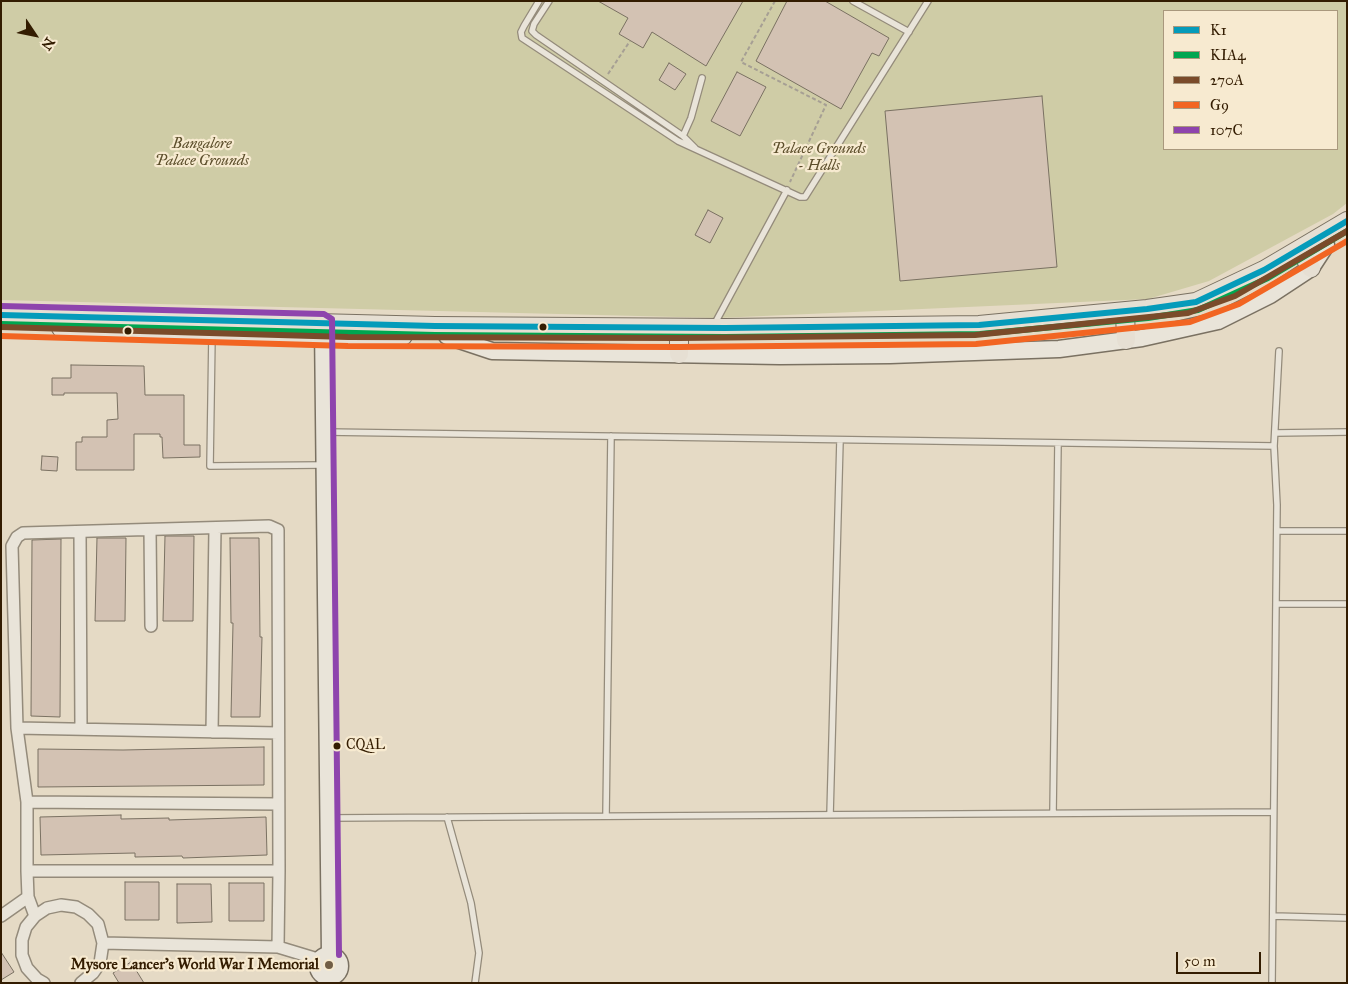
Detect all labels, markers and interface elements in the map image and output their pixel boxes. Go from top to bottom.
north arrow [10,10,60,60]
legend [1163,10,1338,150]
text: K1 [1210,21,1227,39]
text: N [37,34,58,53]
text: KIA4 [1210,46,1246,64]
text: 270A [1210,71,1244,89]
text: G9 [1210,96,1229,114]
text: 107C [1210,121,1243,139]
park label: Bangalore Palace Grounds [155,135,249,170]
park label: Palace Grounds - Halls [772,140,866,175]
unlabelled marker [538,322,548,332]
unlabelled marker [123,326,133,336]
place label: CQAL [346,738,385,754]
marker: CQAL [332,741,342,751]
scale bar [1178,942,1263,974]
text: 50 m [1184,952,1216,970]
place label: Mysore Lancer's World War I Memorial [71,956,319,974]
marker: Mysore Lancer's World War I Memorial [323,959,335,971]

